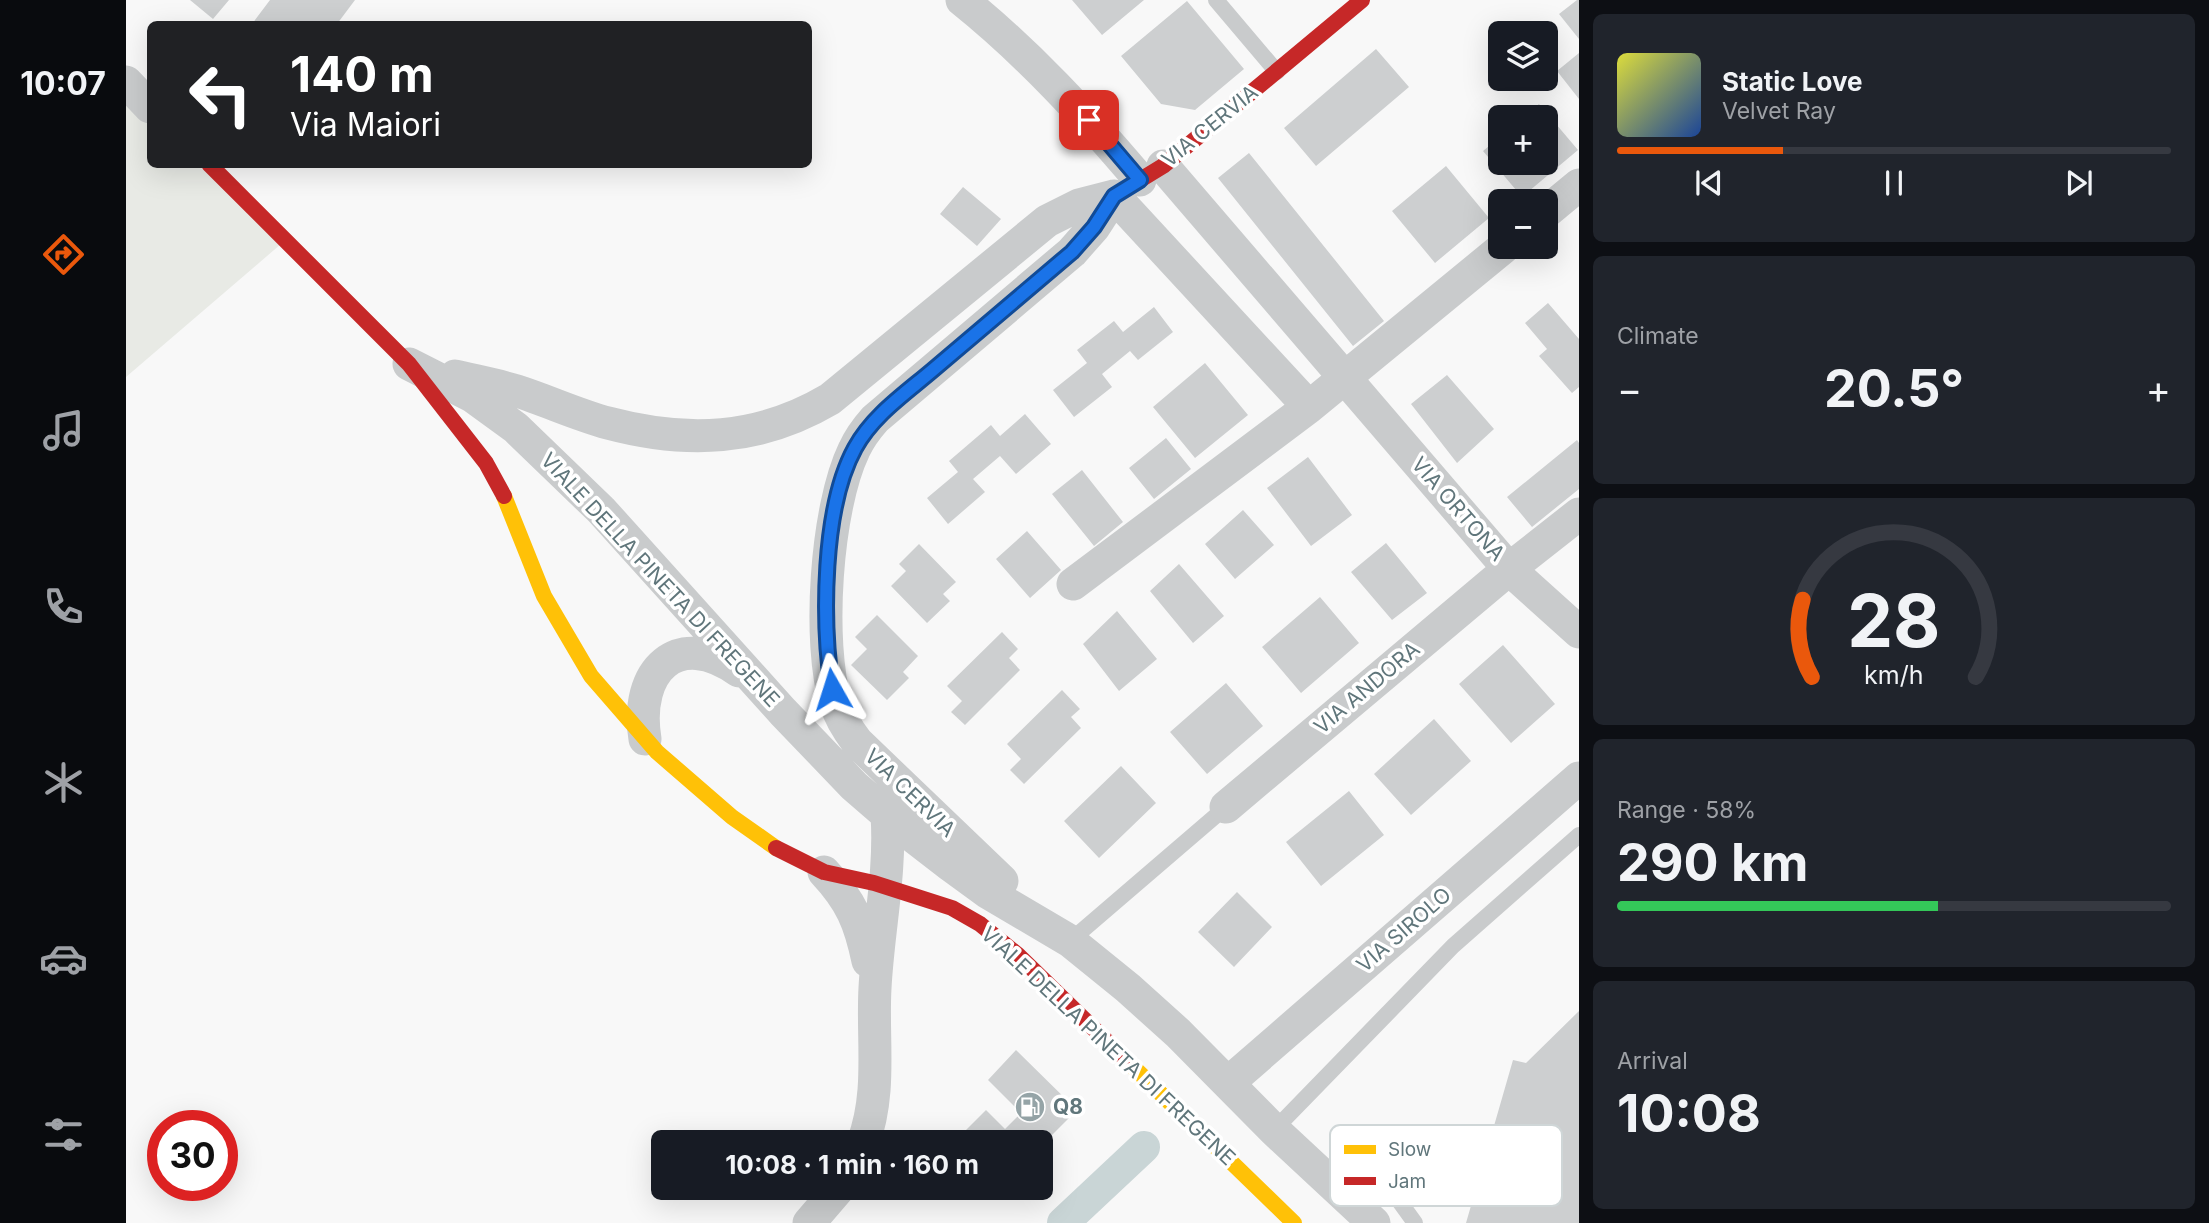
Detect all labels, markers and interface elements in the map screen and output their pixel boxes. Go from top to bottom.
map controls [1488,21,1558,259]
button: layers [1488,21,1558,91]
text: 140 m [290,45,434,104]
icon: left [175,49,266,140]
text: 10:07 [20,64,106,103]
text: Static Love [1722,66,1863,97]
street label: VIA CERVIA [1157,79,1263,172]
pin [1059,90,1119,150]
text: Velvet Ray [1722,97,1836,125]
icon: arrive [1070,101,1108,139]
text: Via Maiori [290,105,441,144]
button: + [1488,105,1558,175]
icon: previous [1690,164,1728,202]
icon: pause [1875,164,1913,202]
icon: next [2060,164,2098,202]
button: − [1488,189,1558,259]
icon: directions [39,230,88,279]
text: Climate [1617,322,1699,350]
text: 20.5° [1824,357,1964,420]
text: − [1617,366,1642,412]
text: + [2146,366,2171,412]
icon: music [39,406,88,455]
street label: VIALE DELLA PINETA DI FREGENE [536,447,785,712]
street label: VIA ORTONA [1406,452,1510,566]
text: 28 [1847,577,1941,666]
icon: phone [39,582,88,631]
street label: VIA ANDORA [1309,636,1425,739]
position arrow [795,652,869,726]
text: km/h [1864,660,1924,690]
street label: VIA CERVIA [860,743,961,842]
icon: climate [39,758,88,807]
text: Range · 58% [1617,796,1756,824]
text: 290 km [1617,831,1809,894]
street label: VIA SIROLO [1351,882,1456,977]
street label: VIALE DELLA PINETA DI FREGENE [976,921,1241,1170]
icon: car [39,934,88,983]
text: Arrival [1617,1047,1688,1075]
text: 10:08 [1617,1082,1761,1145]
fuel station icon: Q8 [1013,1090,1047,1124]
place label: Q8 [1053,1094,1083,1119]
icon: filters [39,1110,88,1159]
speed limit sign: 30 [147,1110,238,1201]
legend [1330,1125,1562,1206]
text: Slow [1388,1138,1431,1161]
text: 10:08 · 1 min · 160 m [725,1149,979,1180]
text: Jam [1388,1170,1426,1193]

